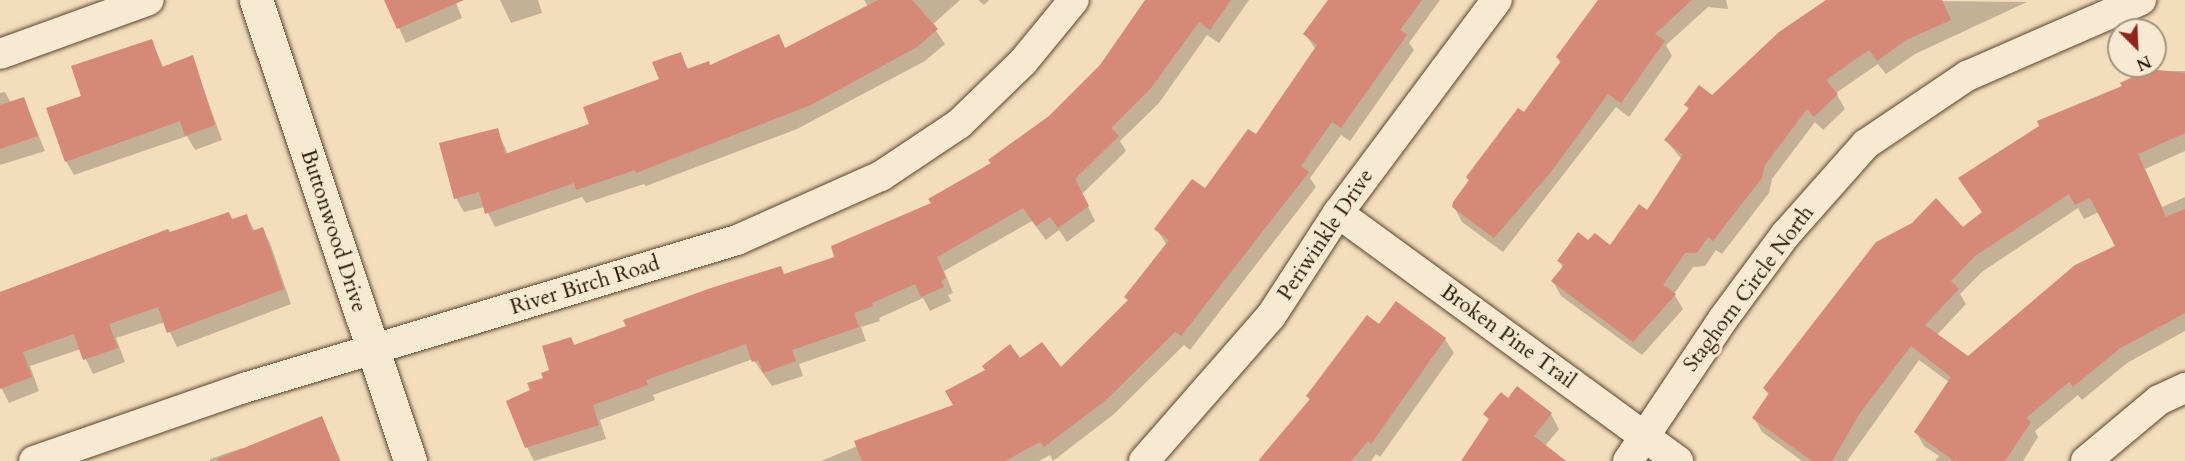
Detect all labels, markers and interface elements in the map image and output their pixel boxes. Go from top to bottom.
north arrow [2107,18,2167,78]
text: N [2133,50,2154,75]
street label: Buttonwood Drive [295,147,371,315]
street label: Periwinkle Drive [1273,165,1379,305]
street label: Staghorn Circle North [1678,201,1820,377]
street label: River Birch Road [507,251,663,321]
street label: Broken Pine Trail [1436,280,1580,394]

